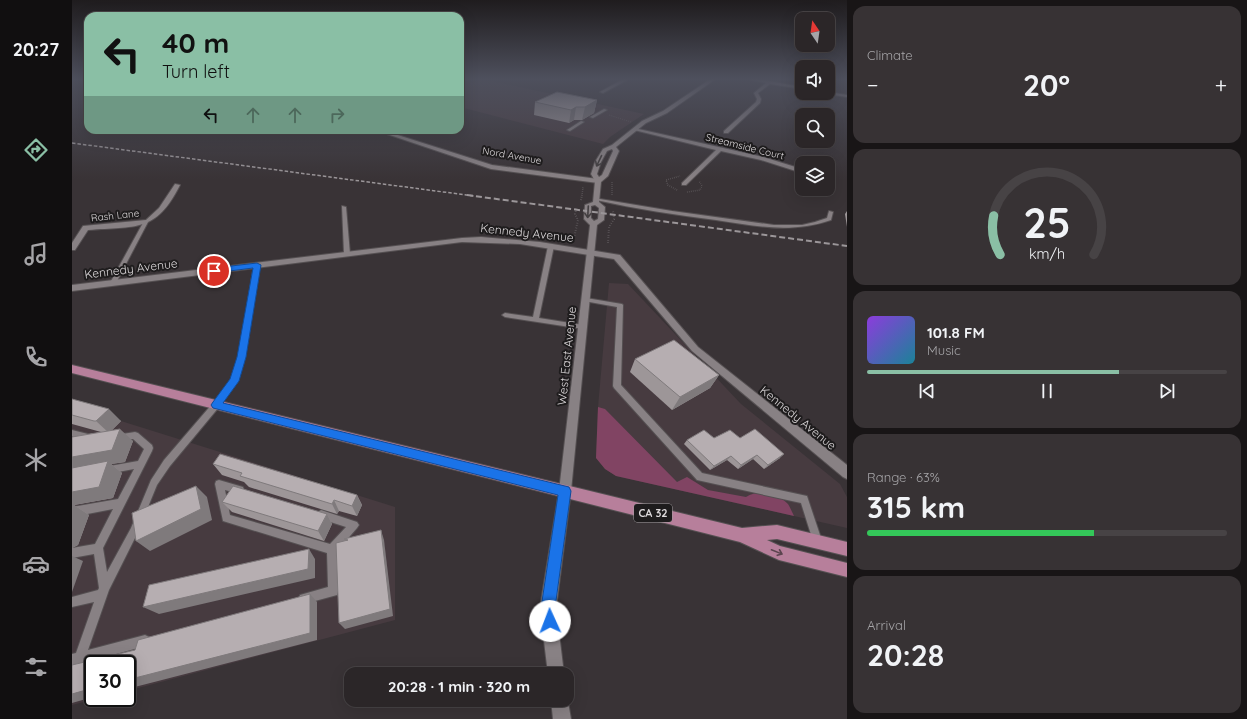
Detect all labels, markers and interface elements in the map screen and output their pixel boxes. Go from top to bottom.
north arrow [795,12,835,52]
map controls [795,12,835,196]
text: 40 m [162,25,229,60]
icon: left [96,28,148,80]
text: 20:27 [13,38,59,61]
text: Climate [867,47,913,63]
text: Turn left [162,60,230,83]
button: sound [795,60,835,100]
text: 20° [1023,66,1070,104]
text: − [867,71,878,99]
text: + [1215,71,1227,99]
icon: left [200,104,222,126]
icon: ahead [242,104,264,126]
icon: ahead [284,104,306,126]
icon: right [326,104,348,126]
button: search [795,108,835,148]
street label: Streamside Court [704,130,786,163]
icon: directions [22,136,50,164]
street label: Nord Avenue [481,144,543,167]
one-way arrow [595,155,602,167]
button: layers [795,156,835,196]
text: 25 [1023,196,1071,248]
one-way arrow [584,205,592,218]
street label: Rash Lane [90,206,140,225]
street label: Kennedy Avenue [480,220,575,245]
icon: music [22,240,50,268]
text: km/h [1029,244,1065,262]
pin [197,254,231,288]
street label: Kennedy Avenue [84,255,179,282]
icon: arrive [203,260,225,282]
street label: West East Avenue [554,306,579,406]
text: 101.8 FM [927,323,985,342]
text: Music [927,342,961,358]
icon: phone [22,343,50,371]
icon: previous [916,380,938,402]
icon: pause [1036,380,1058,402]
icon: next [1156,380,1178,402]
street label: Kennedy Avenue [757,382,840,453]
icon: climate [22,446,50,474]
text: Range · 63% [867,469,940,485]
text: 315 km [867,488,965,526]
road number: CA 32 [634,504,672,522]
one-way arrow [770,548,782,556]
icon: car [22,550,50,578]
position arrow [529,600,571,642]
text: Arrival [867,617,906,633]
text: 20:28 [867,636,944,674]
icon: filters [22,653,50,681]
speed limit sign: 30 [84,655,136,707]
text: 20:28 · 1 min · 320 m [388,677,530,696]

